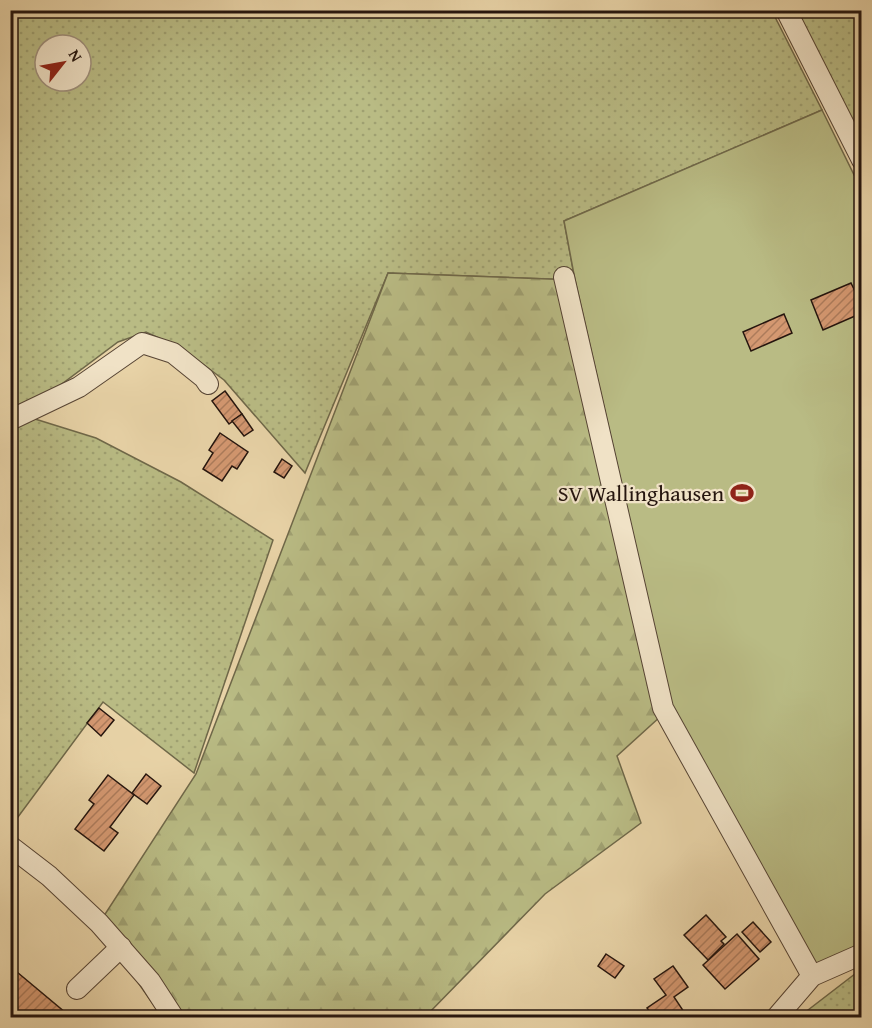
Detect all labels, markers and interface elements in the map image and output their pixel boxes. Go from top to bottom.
north arrow [33,33,93,93]
text: N [63,45,89,66]
place label: SV Wallinghausen [558,477,725,509]
sports icon: SV Wallinghausen [729,480,755,506]

